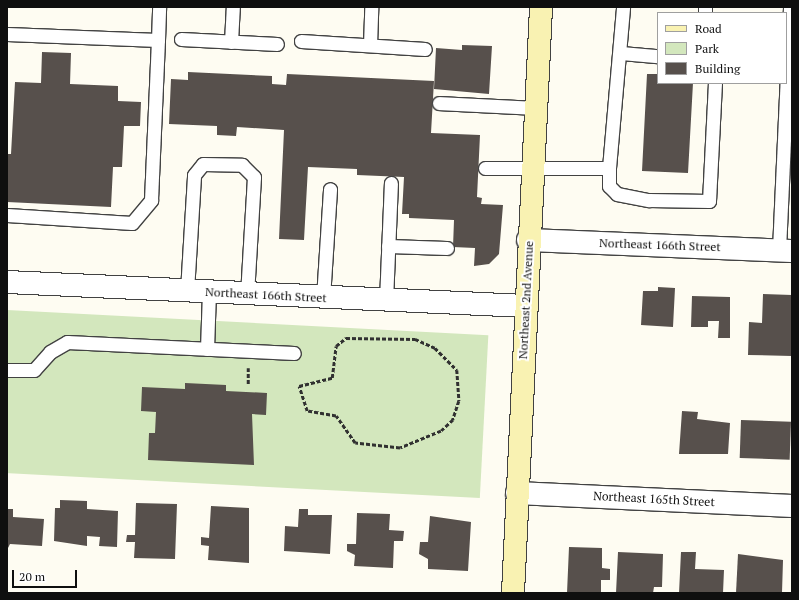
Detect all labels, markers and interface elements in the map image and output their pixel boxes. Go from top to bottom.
legend [657,12,787,84]
text: Road [695,21,722,36]
text: Park [695,41,719,56]
text: Building [695,61,740,76]
street label: Northeast 166th Street [599,236,721,254]
street label: Northeast 2nd Avenue [516,240,536,360]
street label: Northeast 166th Street [205,285,327,305]
street label: Northeast 165th Street [593,489,715,509]
scale bar [14,562,79,588]
text: 20 m [19,569,45,584]

